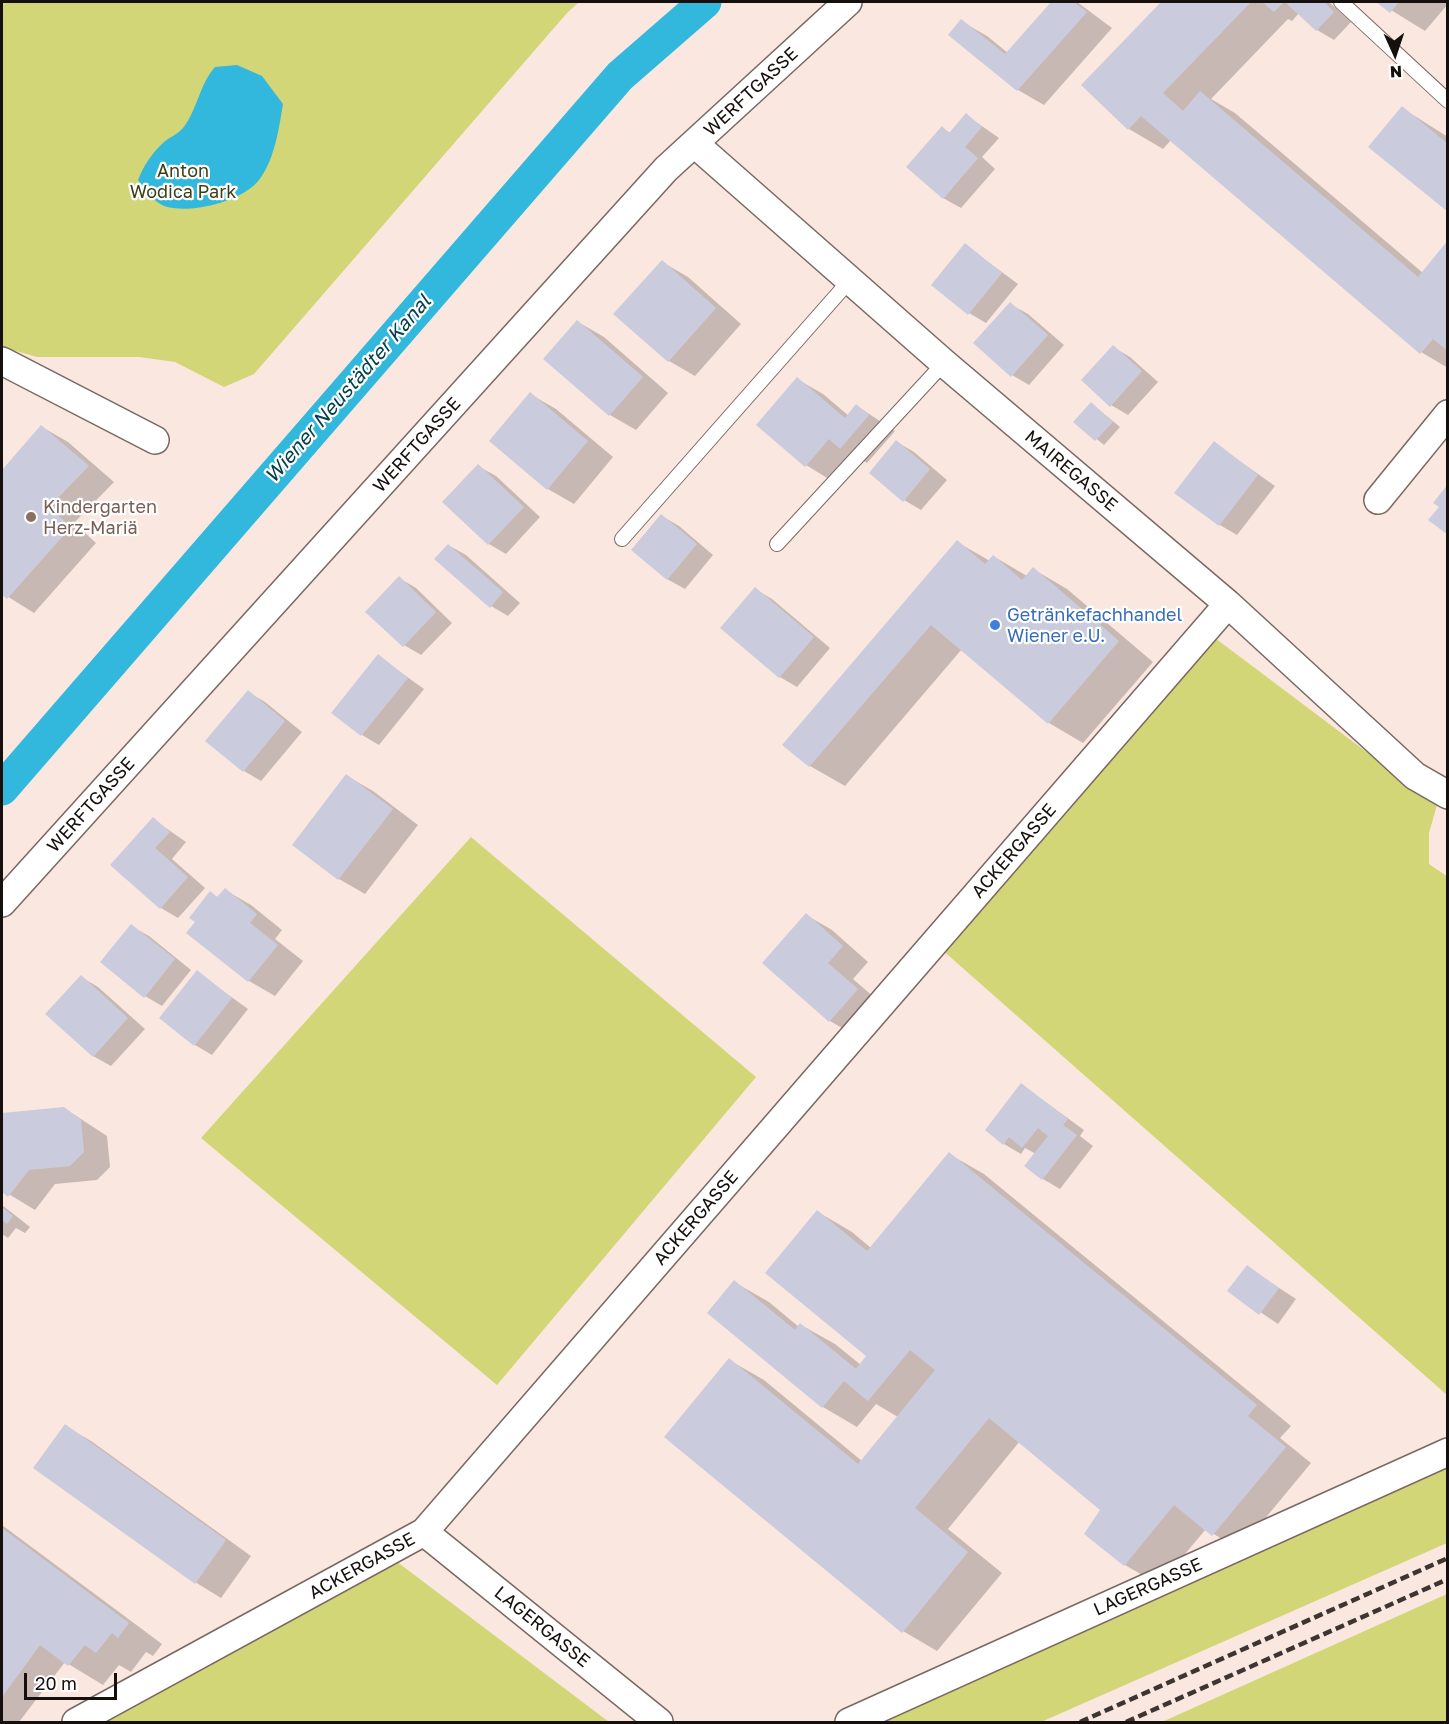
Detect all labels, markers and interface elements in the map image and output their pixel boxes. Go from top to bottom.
north arrow [1365,24,1425,84]
street label: WERFTGASSE [700,43,802,141]
text: N [1389,62,1403,82]
park label: Anton Wodica Park [130,160,236,202]
water label: Wiener Neustädter Kanal [260,290,436,488]
street label: WERFTGASSE [369,393,465,497]
street label: MAIREGASSE [1020,426,1122,516]
place label: Kindergarten Herz-Mariä [43,496,157,538]
marker: Kindergarten Herz-Mariä [24,510,38,524]
place label: Getränkefachhandel Wiener e.U. [1007,604,1182,646]
marker: Getränkefachhandel Wiener e.U. [988,618,1002,632]
street label: WERFTGASSE [43,753,139,857]
street label: ACKERGASSE [967,799,1061,903]
street label: ACKERGASSE [649,1166,743,1270]
street label: ACKERGASSE [305,1528,419,1604]
street label: LAGERGASSE [1090,1553,1206,1621]
street label: LAGERGASSE [490,1582,594,1672]
scale bar [27,1661,120,1699]
text: 20 m [35,1672,77,1694]

